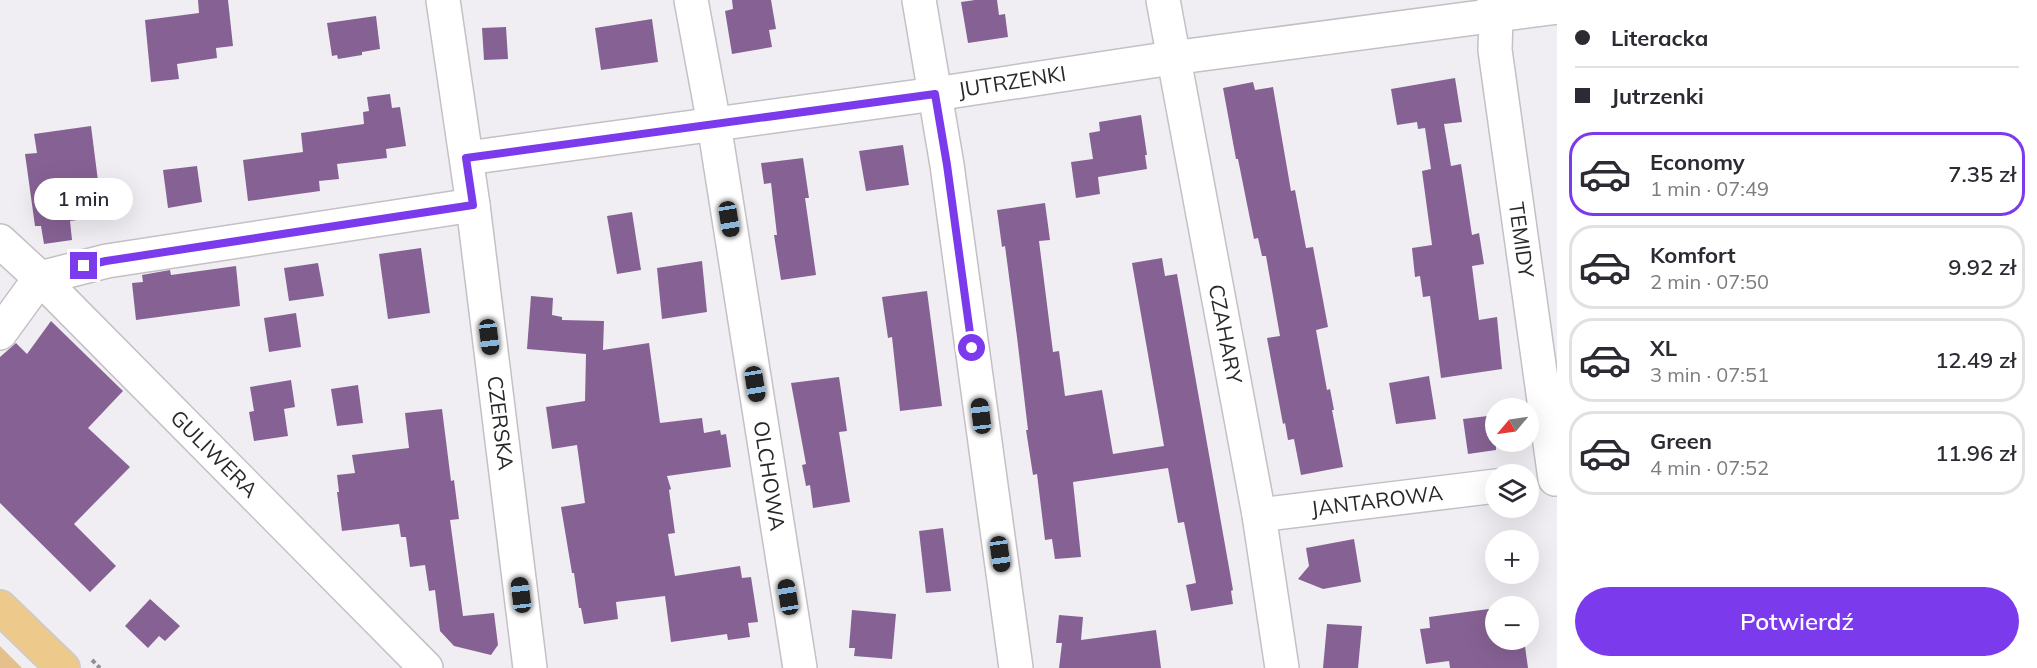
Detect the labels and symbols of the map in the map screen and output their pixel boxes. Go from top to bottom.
street label: JUTRZENKI [956,60,1068,102]
callout: 1 min [34,179,134,221]
car [717,200,741,238]
street label: TEMIDY [1504,200,1540,280]
route end [70,252,97,279]
street label: CZAHARY [1204,282,1248,386]
car [478,318,500,356]
route start [958,334,985,361]
car [743,365,767,403]
street label: CZERSKA [482,374,520,472]
car [970,397,992,435]
north arrow [1485,398,1539,452]
street label: GULIWERA [166,404,264,503]
street label: OLCHOWA [748,419,792,533]
street label: JANTAROWA [1310,479,1445,521]
car [989,535,1011,573]
car [510,576,532,614]
car [776,578,800,616]

